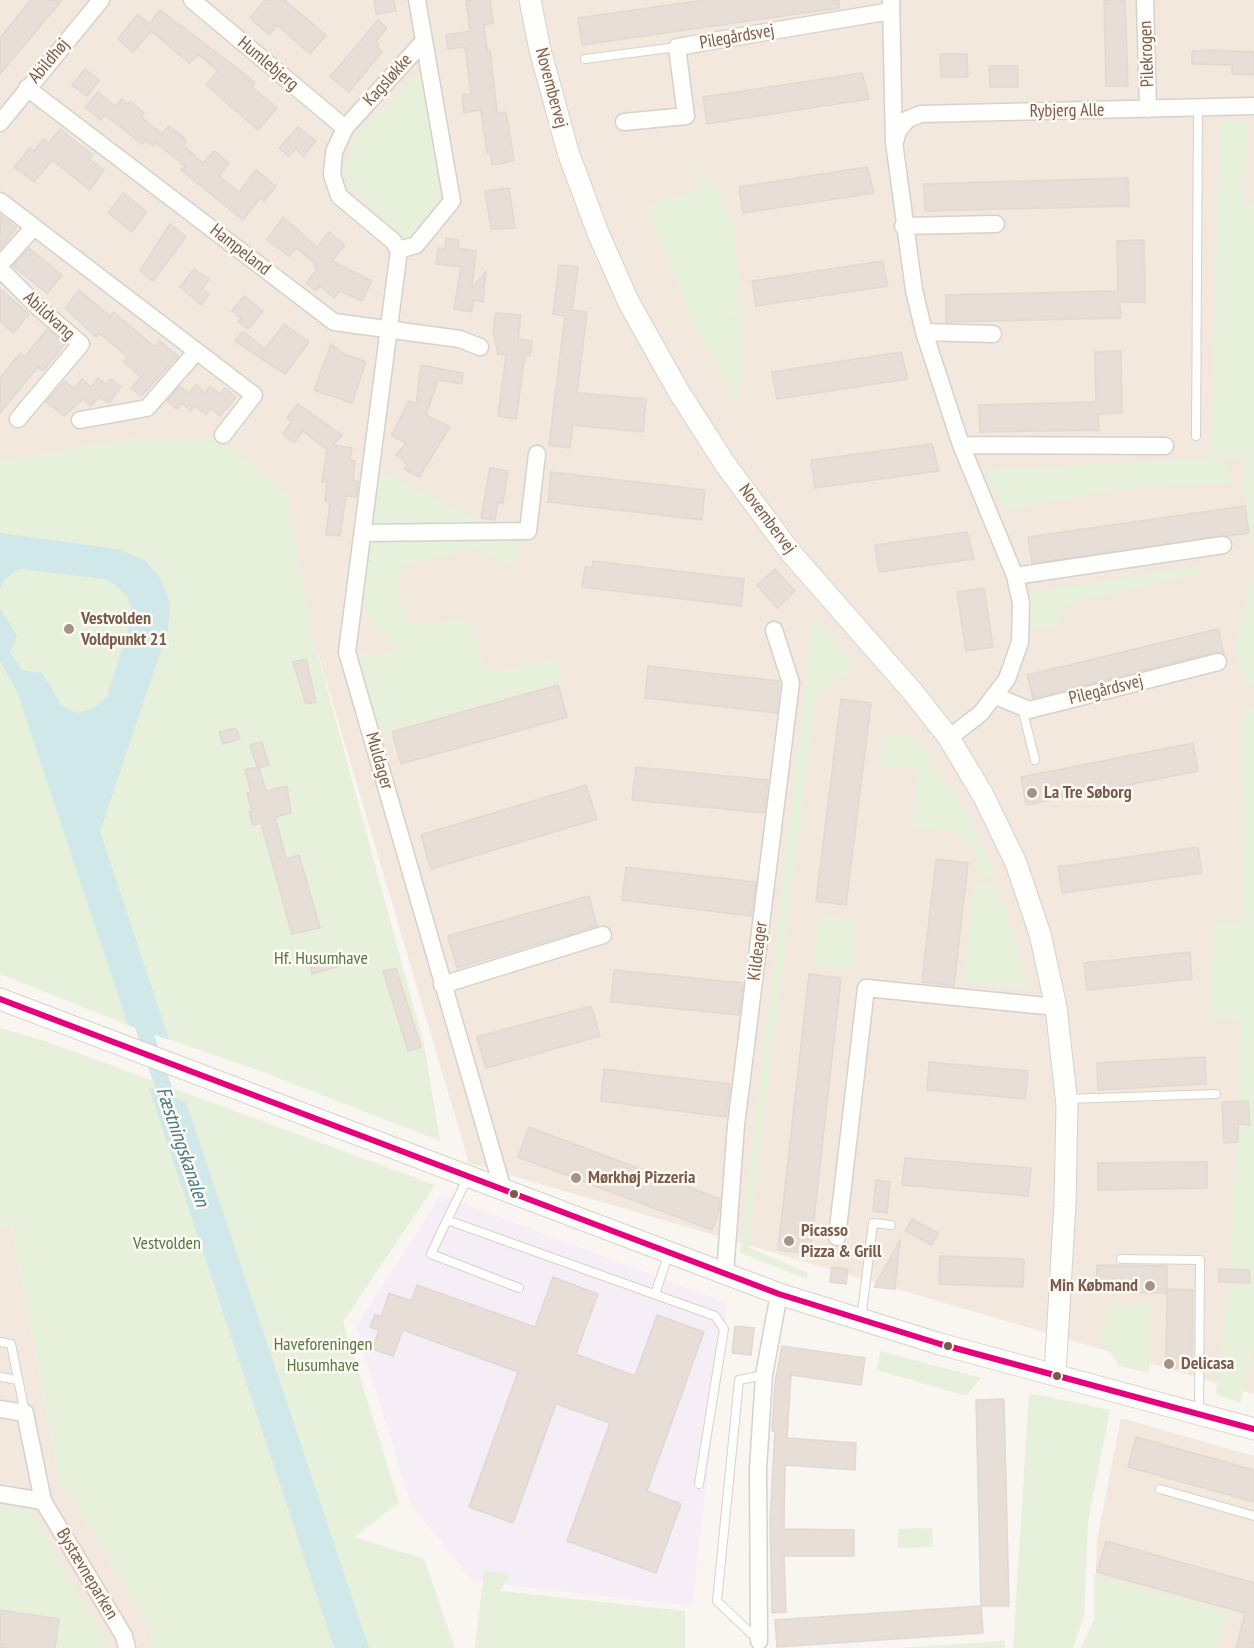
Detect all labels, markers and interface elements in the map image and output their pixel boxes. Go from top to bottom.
street label: Pilegårdsvej [698,20,776,54]
street label: Pilekrogen [1135,20,1159,88]
street label: Humlebjerg [233,32,303,96]
street label: Abildhøj [24,34,74,88]
street label: Novembervej [530,46,572,130]
street label: Kagsløkke [359,49,417,111]
street label: Rybjerg Alle [1029,100,1105,122]
street label: Hampeland [205,220,275,280]
street label: Abildvang [19,287,79,345]
street label: Novembervej [734,480,800,558]
place label: Vestvolden Voldpunkt 21 [81,608,167,650]
marker: Vestvolden Voldpunkt 21 [62,622,76,636]
street label: Pilegårdsvej [1067,670,1145,710]
street label: Muldager [361,730,397,792]
place label: La Tre Søborg [1044,782,1132,804]
marker: La Tre Søborg [1025,786,1039,800]
street label: Kildeager [744,920,772,982]
park label: Hf. Husumhave [274,948,368,970]
water label: Fæstningskanalen [150,1084,214,1210]
place label: Mørkhøj Pizzeria [588,1167,695,1189]
marker: Mørkhøj Pizzeria [569,1171,583,1185]
unlabelled marker [508,1188,520,1200]
place label: Picasso Pizza & Grill [801,1220,881,1262]
park label: Vestvolden [133,1233,201,1255]
marker: Picasso Pizza & Grill [782,1234,796,1248]
place label: Min Købmand [1050,1275,1138,1297]
marker: Min Købmand [1143,1279,1157,1293]
park label: Haveforeningen Husumhave [274,1334,372,1376]
unlabelled marker [942,1340,954,1352]
place label: Delicasa [1181,1353,1234,1375]
marker: Delicasa [1162,1357,1176,1371]
unlabelled marker [1051,1370,1063,1382]
street label: Bystævneparken [51,1525,123,1623]

